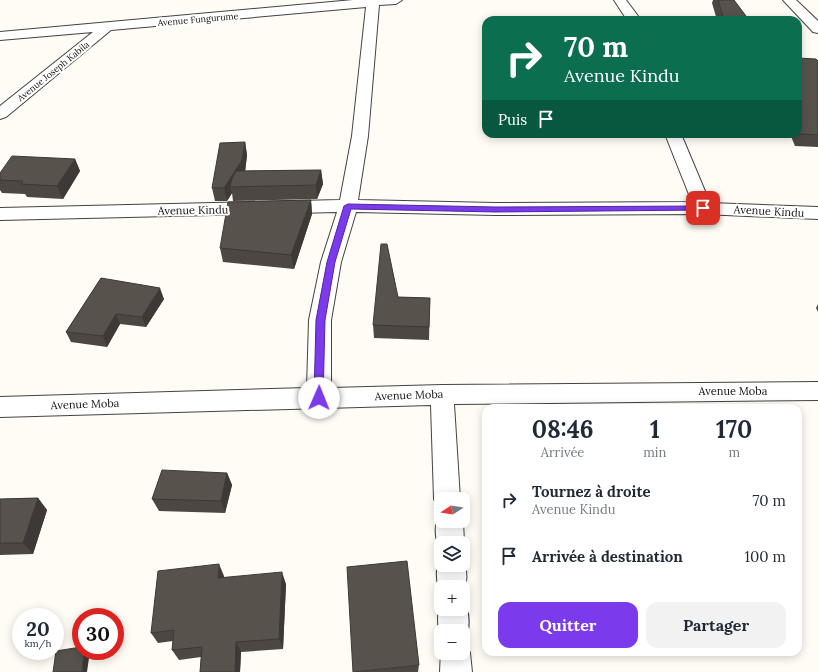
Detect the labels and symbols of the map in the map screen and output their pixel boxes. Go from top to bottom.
street label: Avenue Fungurume [156,10,239,28]
street label: Avenue Joseph Kabila [14,38,91,104]
pin [686,191,720,225]
street label: Avenue Kindu [157,202,229,218]
street label: Avenue Kindu [732,202,805,220]
position arrow [298,377,340,419]
street label: Avenue Moba [698,384,768,398]
street label: Avenue Moba [373,387,444,403]
street label: Avenue Moba [49,396,120,412]
north arrow [434,492,470,528]
speed limit sign: 30 [72,608,124,660]

